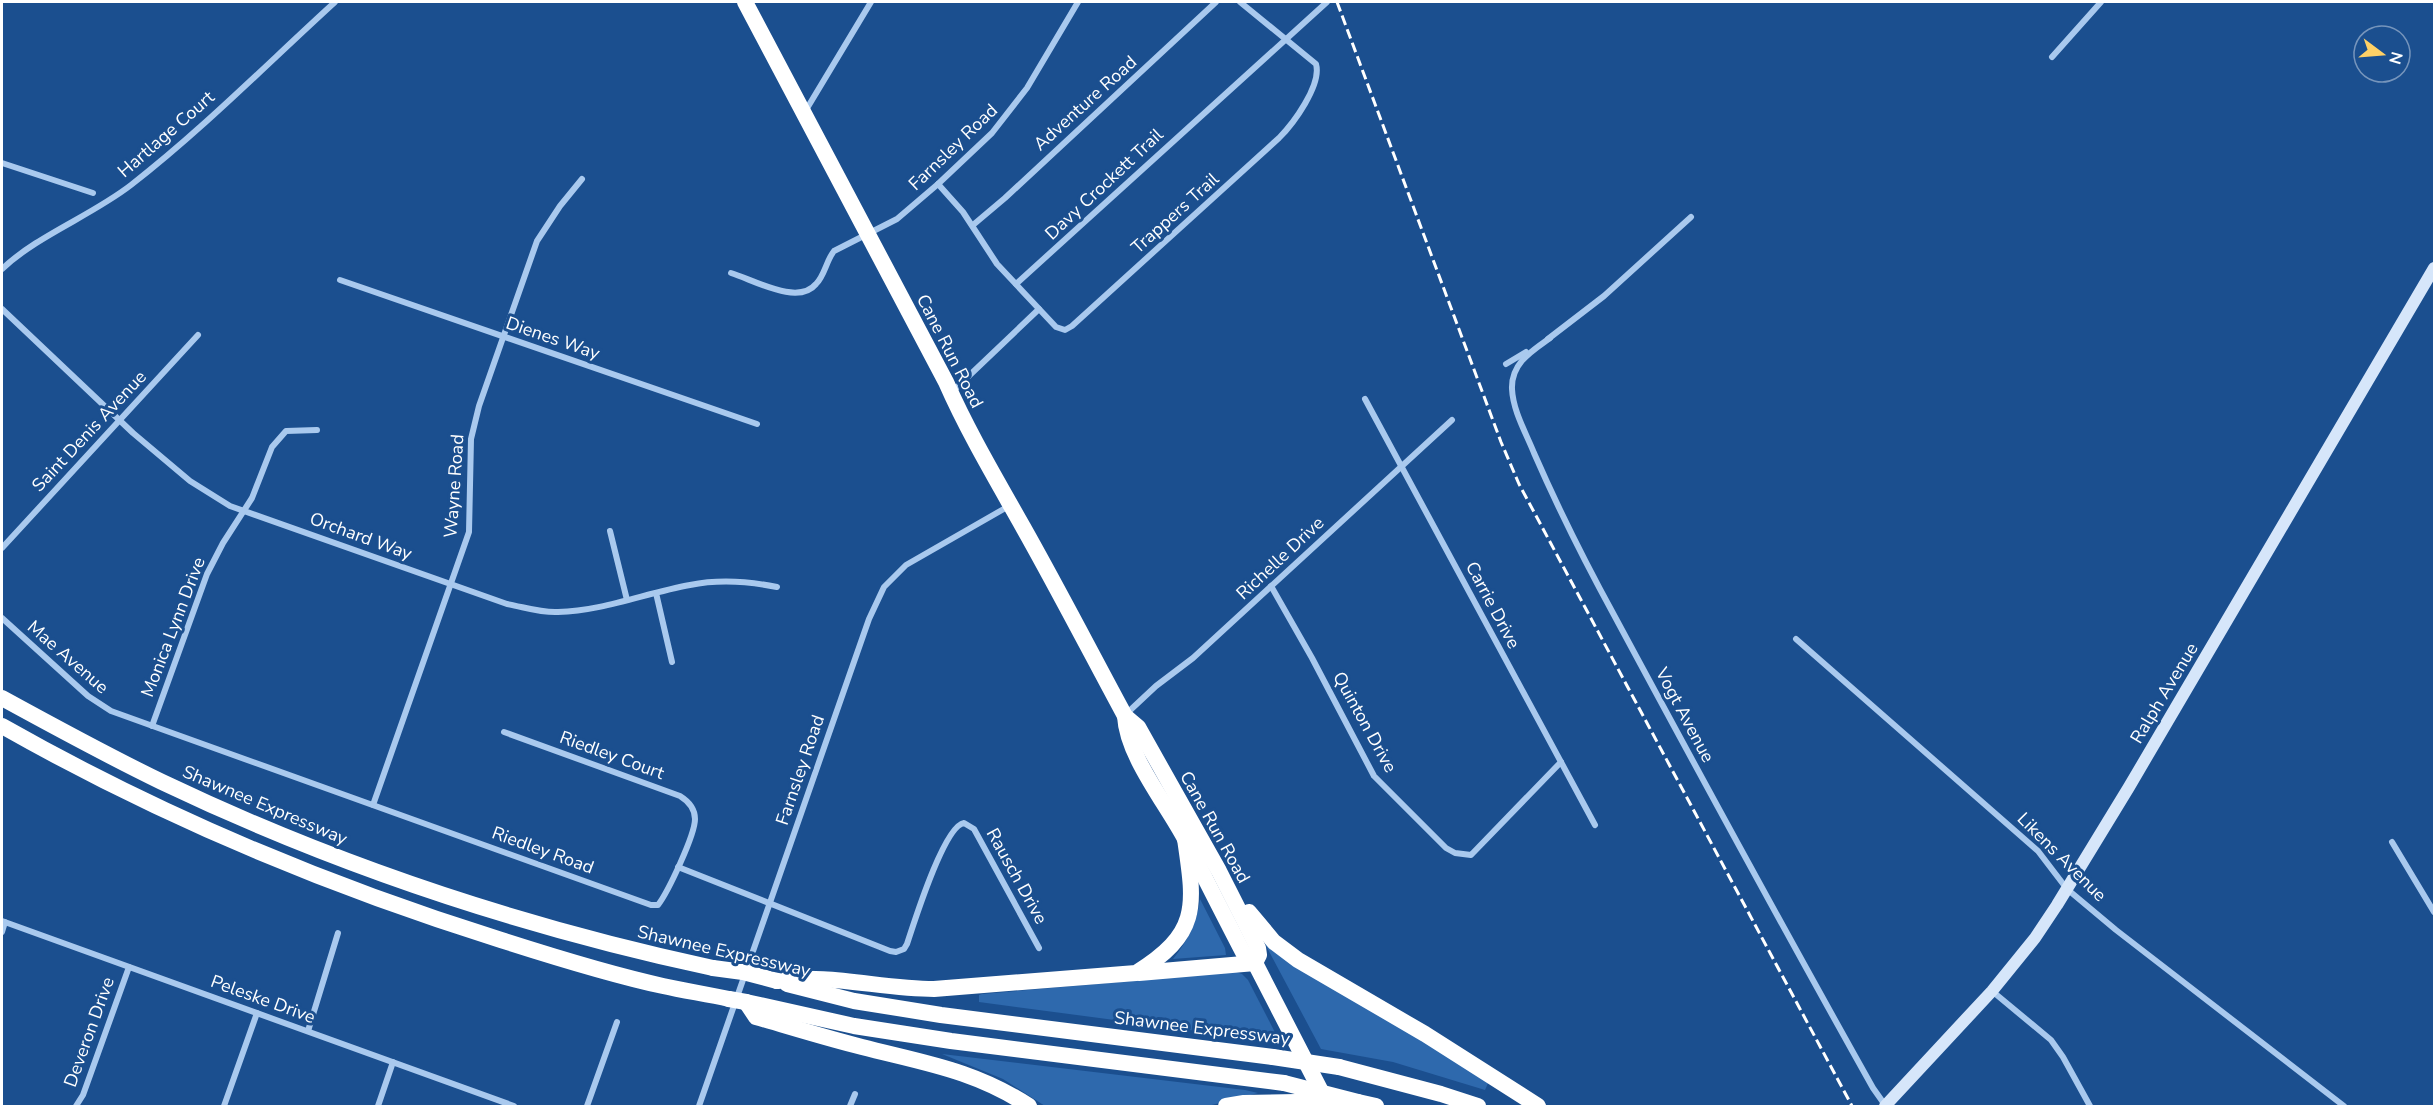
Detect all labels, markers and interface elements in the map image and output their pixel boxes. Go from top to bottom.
north arrow [2352,24,2412,84]
text: N [2383,49,2408,67]
street label: Adventure Road [1028,50,1142,156]
street label: Hartlage Court [113,85,220,183]
street label: Farnsley Road [903,98,1003,196]
street label: Davy Crockett Trail [1040,123,1169,245]
street label: Trappers Trail [1126,167,1225,259]
street label: Cane Run Road [911,290,989,412]
street label: Dienes Way [503,311,604,365]
street label: Saint Denis Avenue [26,365,152,497]
street label: Wayne Road [438,433,470,539]
street label: Orchard Way [307,506,416,566]
street label: Richelle Drive [1231,511,1329,605]
street label: Monica Lynn Drive [135,553,211,701]
street label: Carrie Drive [1460,557,1526,653]
street label: Mae Avenue [22,615,114,699]
street label: Ralph Avenue [2124,638,2204,748]
street label: Vogt Avenue [1650,663,1720,767]
street label: Quinton Drive [1327,667,1403,777]
street label: Farnsley Road [770,712,830,828]
street label: Riedley Court [556,725,668,785]
street label: Shawnee Expressway [179,759,352,851]
street label: Cane Run Road [1174,767,1256,887]
street label: Likens Avenue [2012,807,2112,907]
street label: Riedley Road [489,820,597,880]
street label: Rausch Drive [981,824,1053,928]
street label: Shawnee Expressway [635,919,814,983]
street label: Peleske Drive [207,969,319,1029]
street label: Deveron Drive [58,974,120,1090]
street label: Shawnee Expressway [1113,1005,1292,1051]

